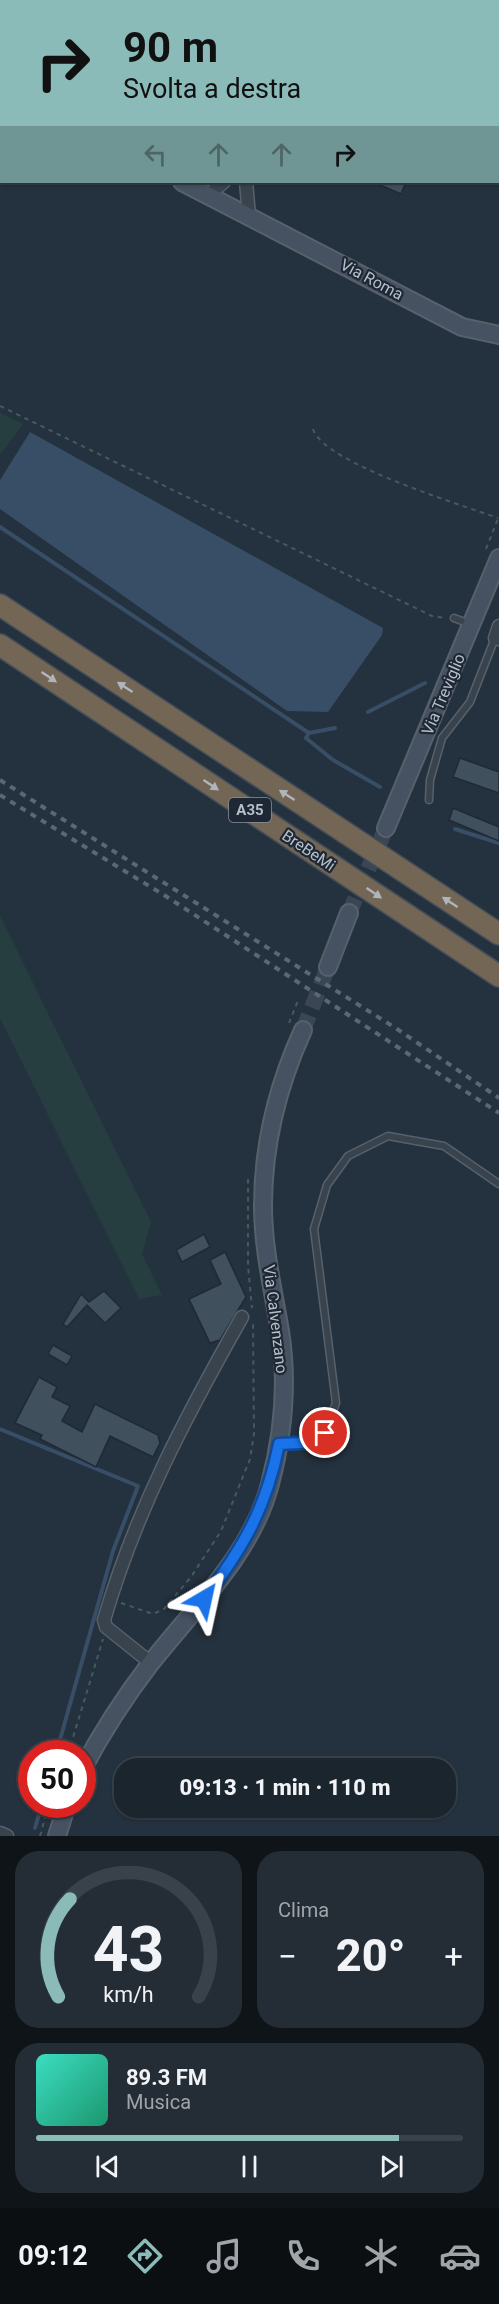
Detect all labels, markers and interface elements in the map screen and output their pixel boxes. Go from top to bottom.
text: 90 m [123,23,218,72]
icon: right [24,24,102,102]
text: Svolta a destra [123,73,301,105]
icon: left [139,138,172,171]
icon: ahead [202,138,235,171]
icon: ahead [265,138,298,171]
icon: right [328,138,361,171]
street label: Via Roma [337,255,406,304]
street label: Via Treviglio [418,651,469,738]
one-way arrow [40,671,56,683]
one-way arrow [117,681,133,693]
one-way arrow [203,779,219,790]
one-way arrow [280,789,296,801]
road number: A35 [229,798,271,822]
street label: BreBeMi [279,826,339,875]
one-way arrow [365,887,381,899]
one-way arrow [442,897,458,908]
street label: Via Calvenzano [259,1264,292,1374]
pin [299,1407,350,1458]
icon: arrive [308,1416,341,1449]
position arrow [172,1567,236,1631]
speed limit sign: 50 [18,1740,96,1818]
text: 09:13 · 1 min · 110 m [180,1775,390,1800]
text: Clima [278,1898,329,1922]
text: 43 [93,1913,164,1986]
text: 20° [336,1929,405,1982]
text: − [278,1937,297,1976]
text: + [444,1937,463,1976]
text: km/h [103,1982,154,2007]
text: 89.3 FM [126,2065,207,2090]
text: Musica [126,2090,191,2114]
icon: previous [91,2150,124,2183]
icon: pause [233,2150,266,2183]
icon: next [375,2150,408,2183]
icon: directions [124,2235,166,2277]
icon: music [203,2235,245,2277]
icon: phone [282,2235,324,2277]
icon: climate [360,2235,402,2277]
icon: car [439,2235,481,2277]
text: 09:12 [18,2240,88,2272]

